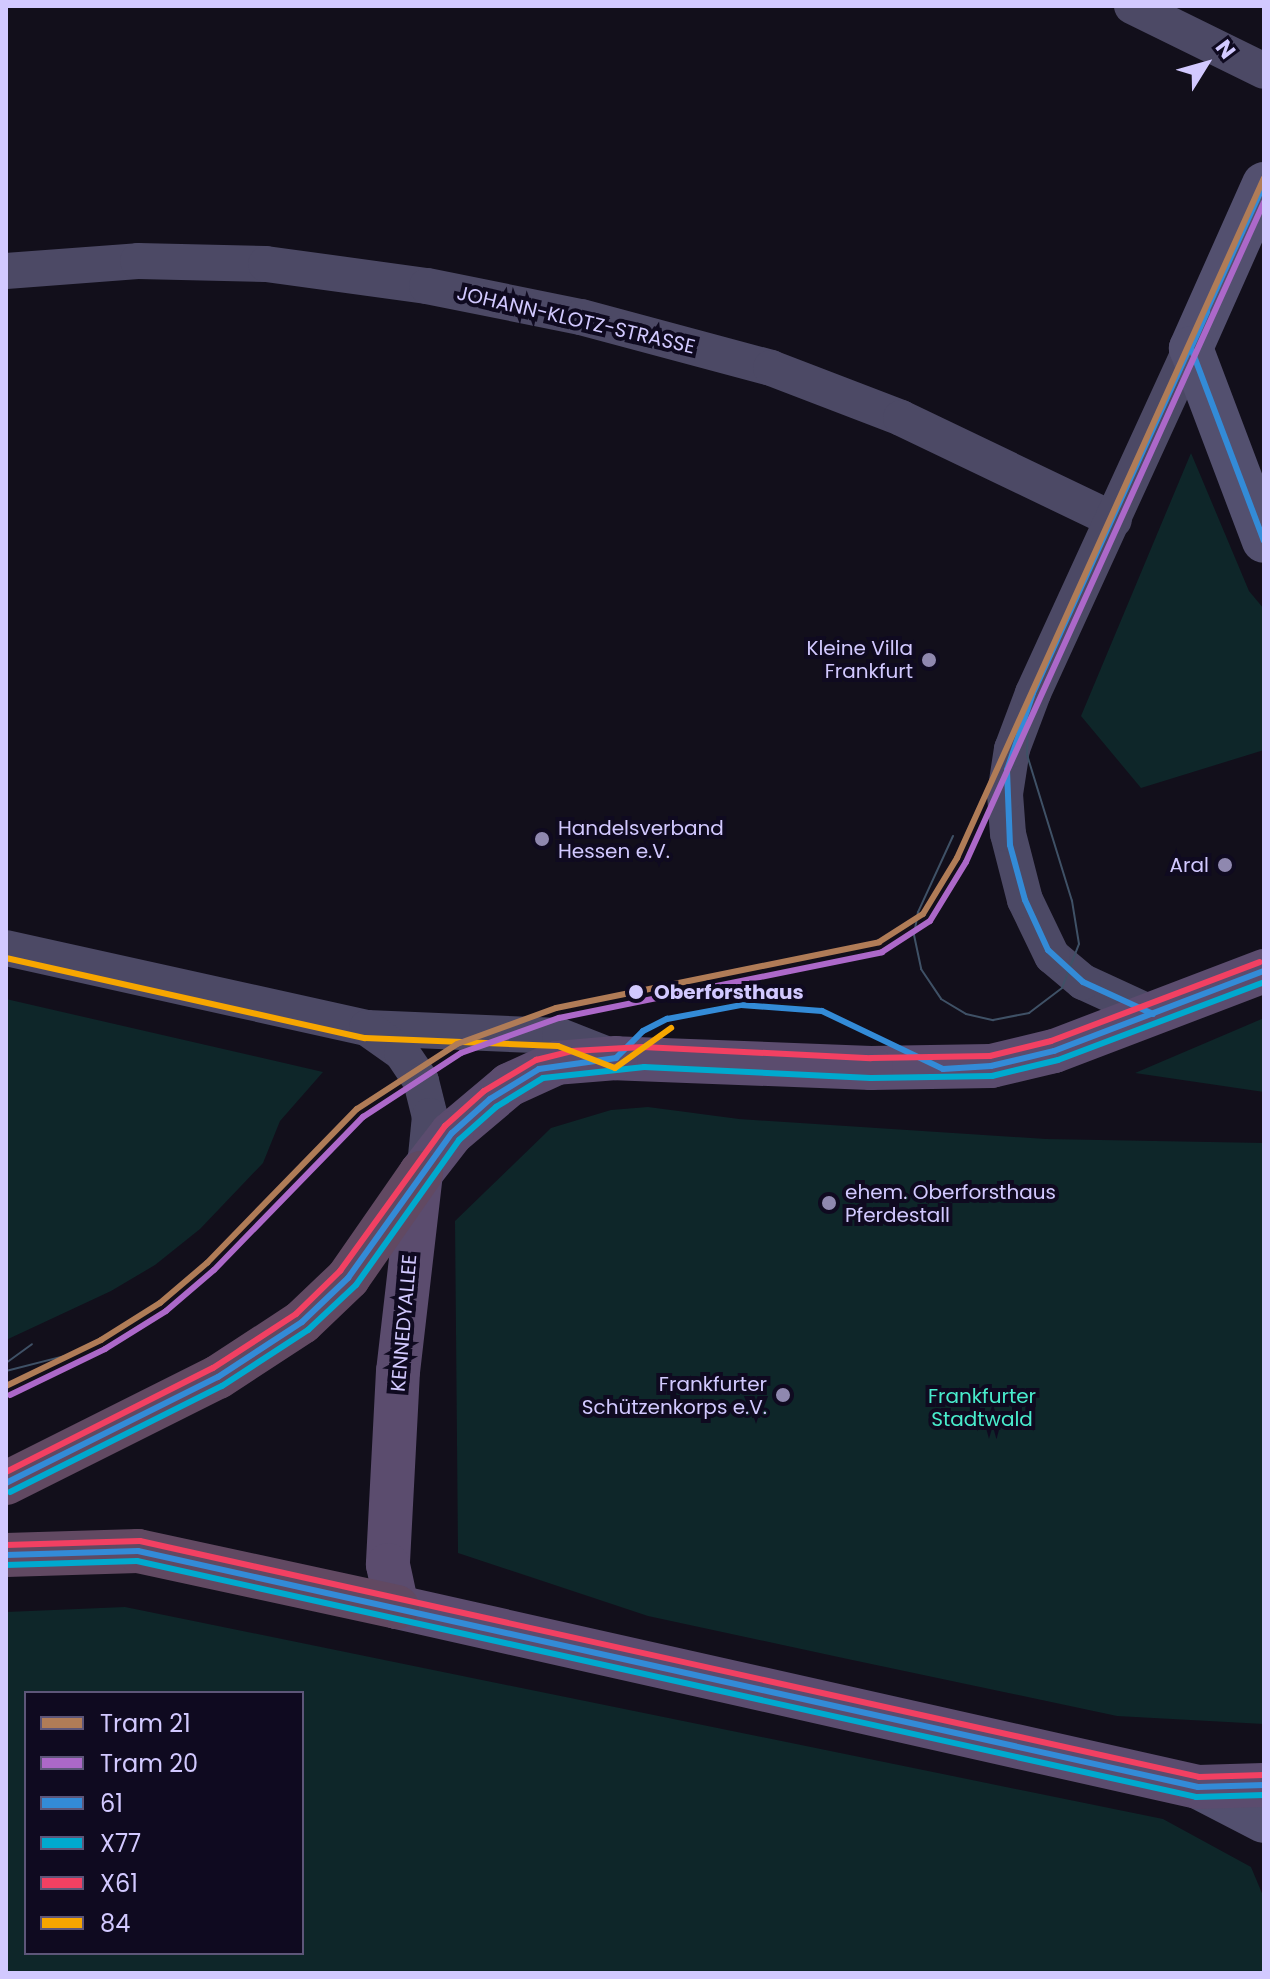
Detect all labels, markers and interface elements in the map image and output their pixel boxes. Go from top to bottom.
north arrow [1166,24,1246,104]
text: N [1208,33,1243,65]
street label: JOHANN-KLOTZ-STRASSE [455,281,697,359]
place label: Kleine Villa Frankfurt [806,636,913,683]
marker: Kleine Villa Frankfurt [920,651,938,669]
place label: Handelsverband Hessen e.V. [558,816,724,863]
marker: Handelsverband Hessen e.V. [533,830,551,848]
place label: Aral [1170,853,1209,877]
marker: Aral [1216,856,1234,874]
place label: Oberforsthaus [654,980,804,1004]
marker: Oberforsthaus [625,981,647,1003]
place label: ehem. Oberforsthaus Pferdestall [845,1180,1056,1227]
marker: ehem. Oberforsthaus Pferdestall [820,1194,838,1212]
street label: KENNEDYALLEE [386,1253,422,1393]
place label: Frankfurter Schützenkorps e.V. [582,1372,767,1419]
park label: Frankfurter Stadtwald [928,1385,1036,1432]
marker: Frankfurter Schützenkorps e.V. [774,1386,792,1404]
legend [24,1691,304,1955]
text: Tram 21 [100,1707,191,1740]
text: Tram 20 [100,1747,198,1780]
text: 61 [100,1787,123,1820]
text: X77 [100,1827,141,1860]
text: X61 [100,1867,138,1900]
text: 84 [100,1907,130,1940]

